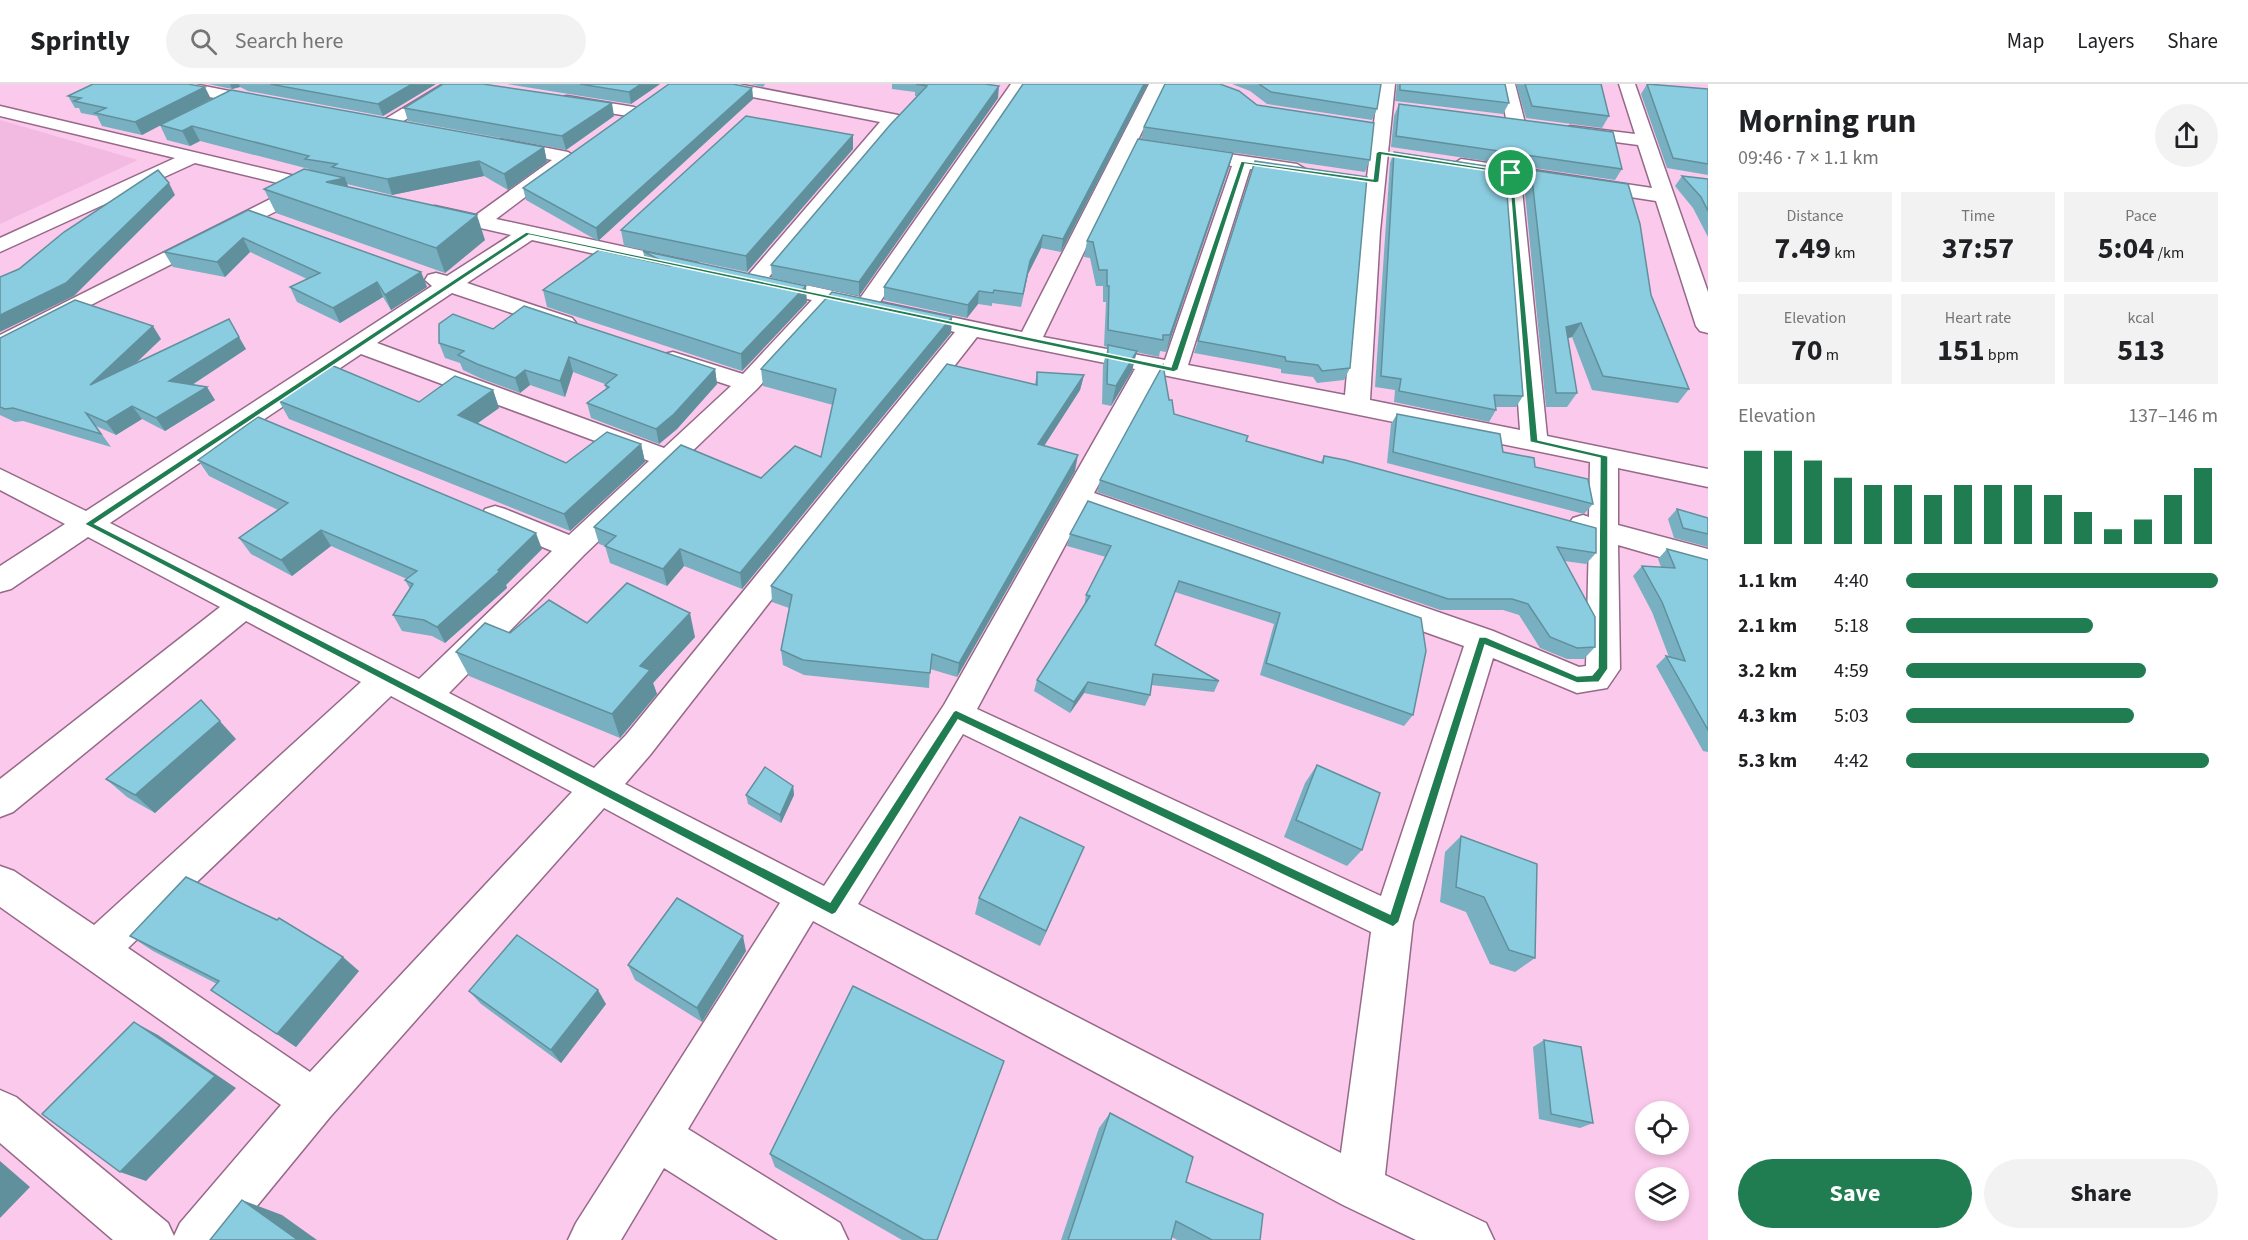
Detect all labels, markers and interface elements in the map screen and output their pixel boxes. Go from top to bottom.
search box [166,14,586,68]
text: Sprintly [30,21,130,61]
icon: search [187,25,220,58]
text: Search here [235,25,343,57]
text: Map [2007,26,2044,56]
text: Layers [2077,26,2134,56]
text: Share [2167,26,2218,56]
text: Morning run [1738,98,1916,145]
button: share [2155,104,2218,167]
text: 09:46 · 7 × 1.1 km [1738,144,1879,172]
pin [1485,147,1536,198]
icon: arrive [1494,156,1527,189]
text: Distance [1787,205,1843,227]
text: Time [1961,205,1995,227]
text: Pace [2125,205,2157,227]
text: 7.49 [1775,227,1831,270]
text: 37:57 [1942,227,2014,270]
text: 5:04 [2098,227,2154,270]
text: km [1831,242,1855,264]
text: /km [2154,242,2184,264]
text: Elevation [1784,307,1846,329]
text: Heart rate [1945,307,2011,329]
text: kcal [2128,307,2154,329]
text: 70 [1791,329,1823,372]
text: 151 [1937,329,1985,372]
text: 513 [2117,329,2165,372]
text: m [1823,344,1839,366]
text: bpm [1985,344,2019,366]
text: Elevation [1738,402,1816,430]
text: 137–146 m [2128,402,2218,430]
text: 1.1 km [1738,567,1797,595]
text: 4:40 [1834,567,1869,595]
text: 2.1 km [1738,612,1797,640]
text: 5:18 [1834,612,1869,640]
text: 3.2 km [1738,657,1797,685]
text: 4:59 [1834,657,1869,685]
text: 4.3 km [1738,702,1797,730]
text: 5:03 [1834,702,1869,730]
text: 5.3 km [1738,747,1797,775]
text: 4:42 [1834,747,1869,775]
map controls [1635,1101,1689,1221]
button: locate [1635,1101,1689,1155]
button: Save [1738,1159,1972,1228]
button: Share [1984,1159,2218,1228]
button: layers [1635,1167,1689,1221]

